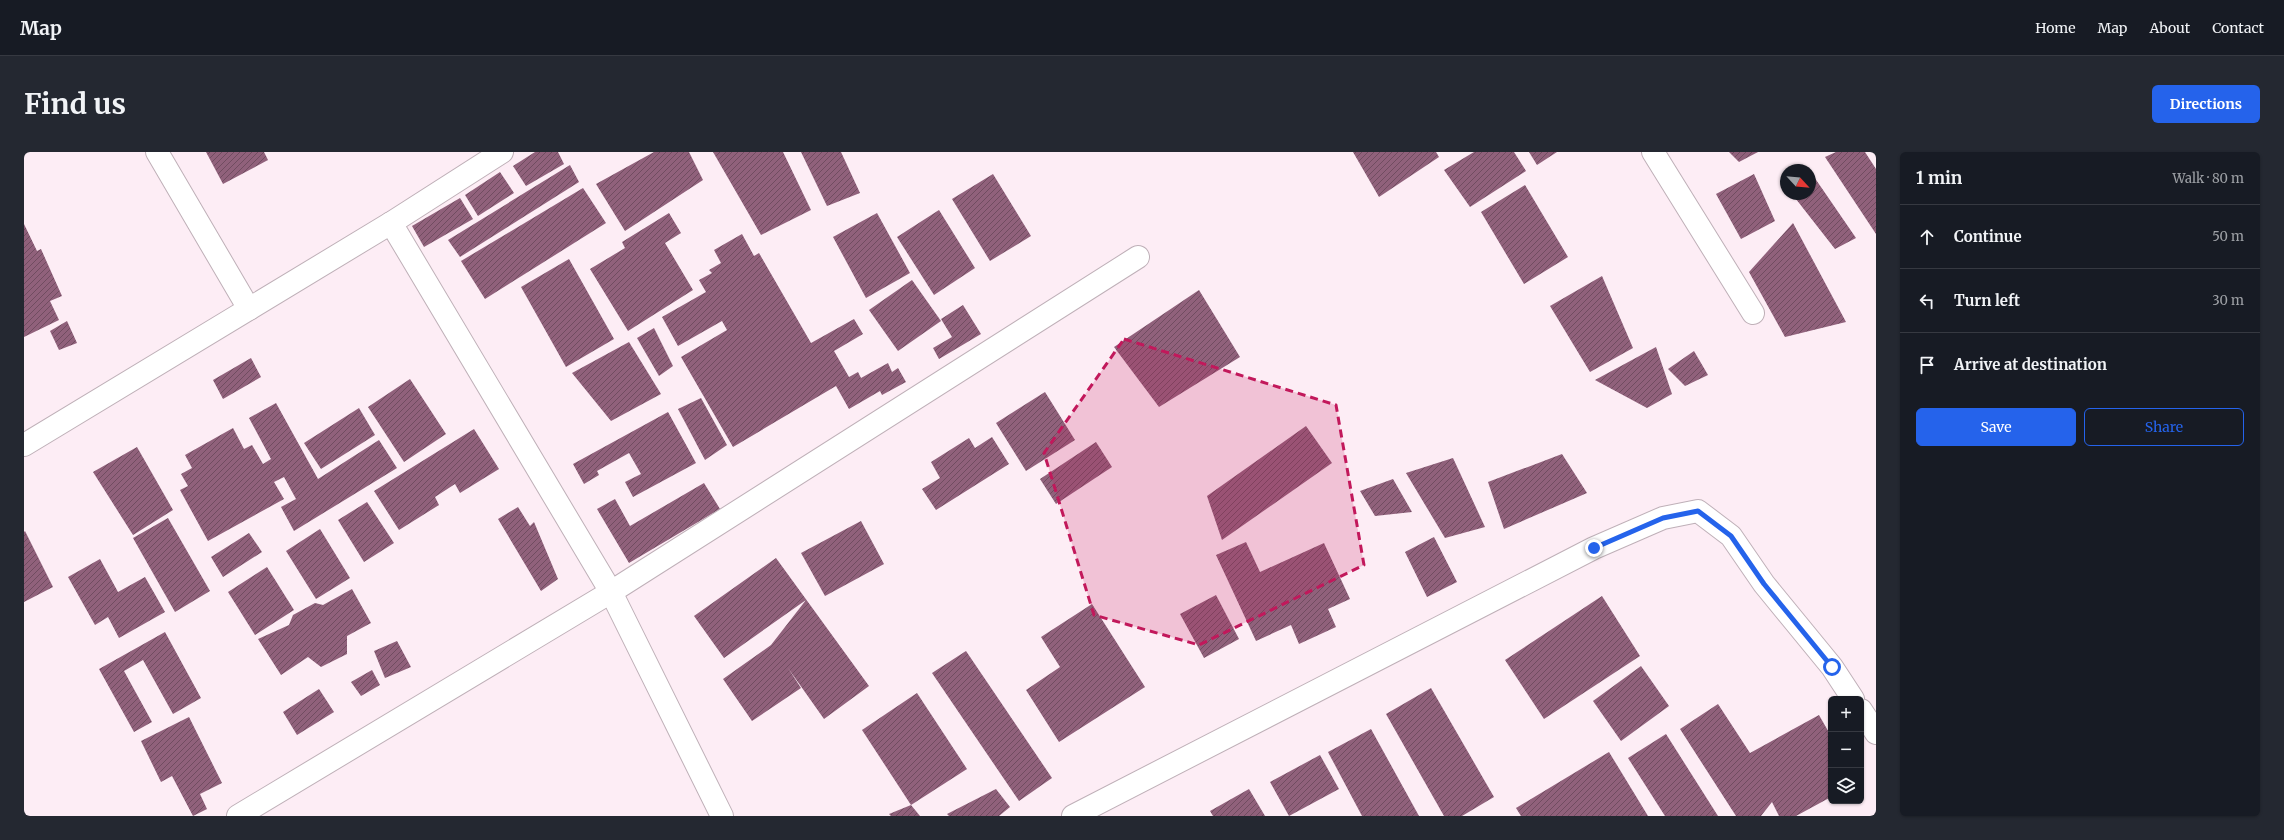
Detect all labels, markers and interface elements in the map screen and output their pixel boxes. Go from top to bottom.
text: Map [20,16,62,40]
text: Home [2035,19,2076,37]
text: Map [2098,19,2127,37]
text: About [2149,19,2190,37]
text: Contact [2212,19,2264,37]
button: Directions [2152,85,2260,123]
text: Find us [24,86,126,122]
north arrow [1780,164,1816,200]
text: 1 min [1916,167,1962,189]
text: Walk · 80 m [2173,170,2244,187]
icon: ahead [1916,226,1938,248]
text: Continue [1954,227,2022,246]
text: 50 m [2212,228,2244,245]
icon: left [1916,290,1938,312]
text: Turn left [1954,291,2020,310]
text: 30 m [2212,292,2244,309]
icon: arrive [1916,354,1938,376]
text: Arrive at destination [1954,355,2107,374]
button: Save [1916,408,2076,446]
button: Share [2084,408,2244,446]
route end [1585,539,1603,557]
route start [1823,658,1841,676]
map controls [1828,696,1864,804]
button: + [1828,696,1864,732]
button: − [1828,732,1864,768]
button: layers [1828,768,1864,804]

